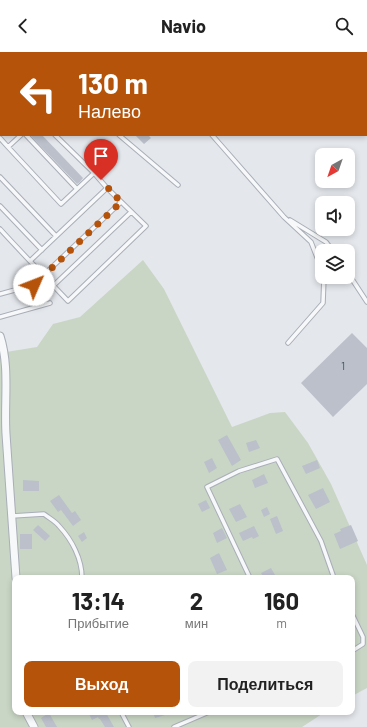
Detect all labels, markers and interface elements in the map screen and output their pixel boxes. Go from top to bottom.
icon: back [12,15,34,37]
text: Navio [161,15,206,37]
icon: search [333,15,355,37]
text: 130 m [78,66,148,100]
icon: left [12,68,64,120]
text: Налево [78,100,141,122]
pin [84,139,118,180]
icon: arrive [90,145,112,167]
north arrow [315,148,355,188]
map controls [315,148,355,284]
button: sound [315,196,355,236]
button: layers [315,244,355,284]
position arrow [13,264,55,306]
house number: 1 [341,358,345,372]
text: 13:14 [72,586,125,615]
text: 2 [190,586,203,615]
text: 160 [264,586,299,615]
text: Прибытие [68,615,129,631]
text: мин [185,615,208,631]
text: m [276,615,287,631]
button: Выход [24,661,180,707]
button: Поделиться [188,661,343,707]

